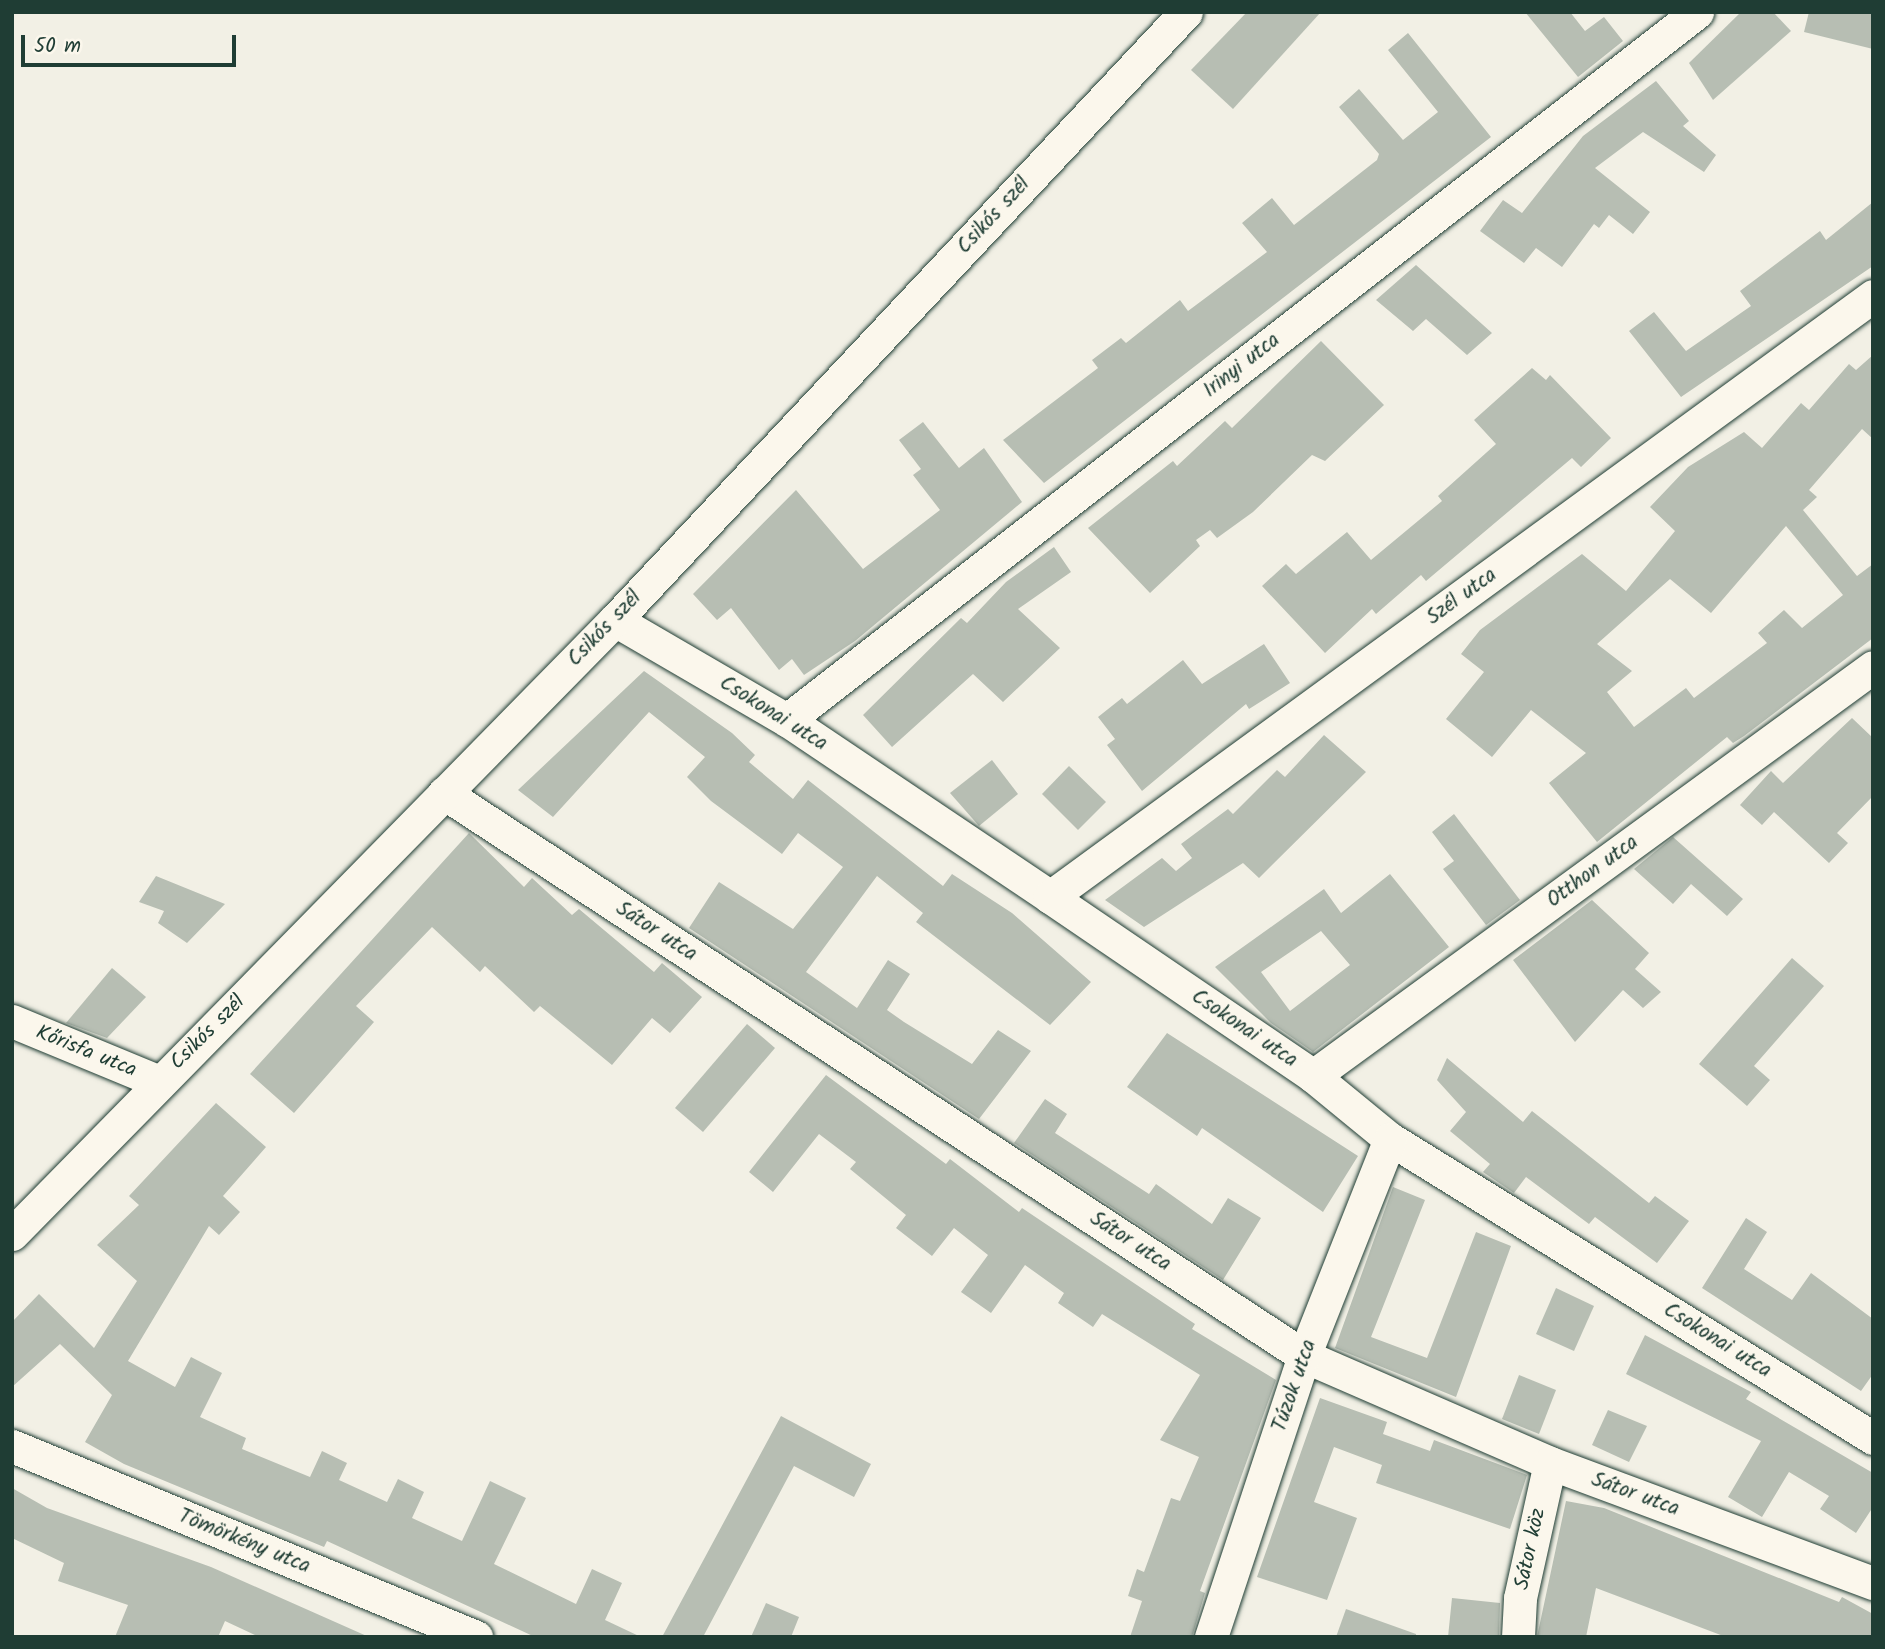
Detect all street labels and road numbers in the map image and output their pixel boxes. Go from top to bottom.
street label: Csikós szél [952,172,1036,260]
street label: Irinyi utca [1199,328,1285,404]
street label: Szél utca [1422,563,1502,631]
street label: Csikós szél [563,586,647,672]
street label: Csokonai utca [714,671,832,757]
street label: Otthon utca [1542,830,1644,914]
street label: Sátor utca [611,897,701,967]
street label: Csokonai utca [1186,984,1302,1074]
street label: Csikós szél [165,990,251,1076]
street label: Kőrisfa utca [32,1020,140,1084]
street label: Sátor utca [1085,1207,1175,1277]
street label: Csokonai utca [1658,1298,1776,1384]
street label: Túzok utca [1268,1337,1322,1435]
street label: Sátor utca [1588,1468,1682,1522]
street label: Tömörkény utca [174,1504,314,1580]
street label: Sátor köz [1510,1506,1552,1592]

